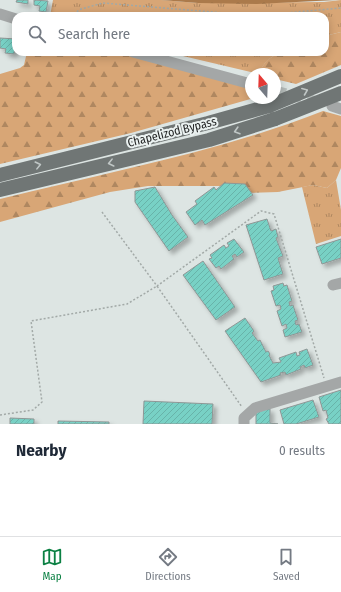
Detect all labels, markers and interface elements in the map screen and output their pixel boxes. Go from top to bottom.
search box [12,12,329,56]
icon: search [26,23,48,45]
text: Search here [58,25,130,43]
north arrow [245,68,281,104]
one-way arrow [300,88,308,96]
street label: Chapelizod Bypass [126,114,218,150]
one-way arrow [234,126,241,135]
one-way arrow [108,158,115,167]
one-way arrow [35,162,41,170]
text: Nearby [16,440,67,461]
text: 0 results [279,443,325,458]
tab: Map [41,546,63,583]
tab: Directions [145,546,191,583]
tab: Saved [273,546,300,583]

